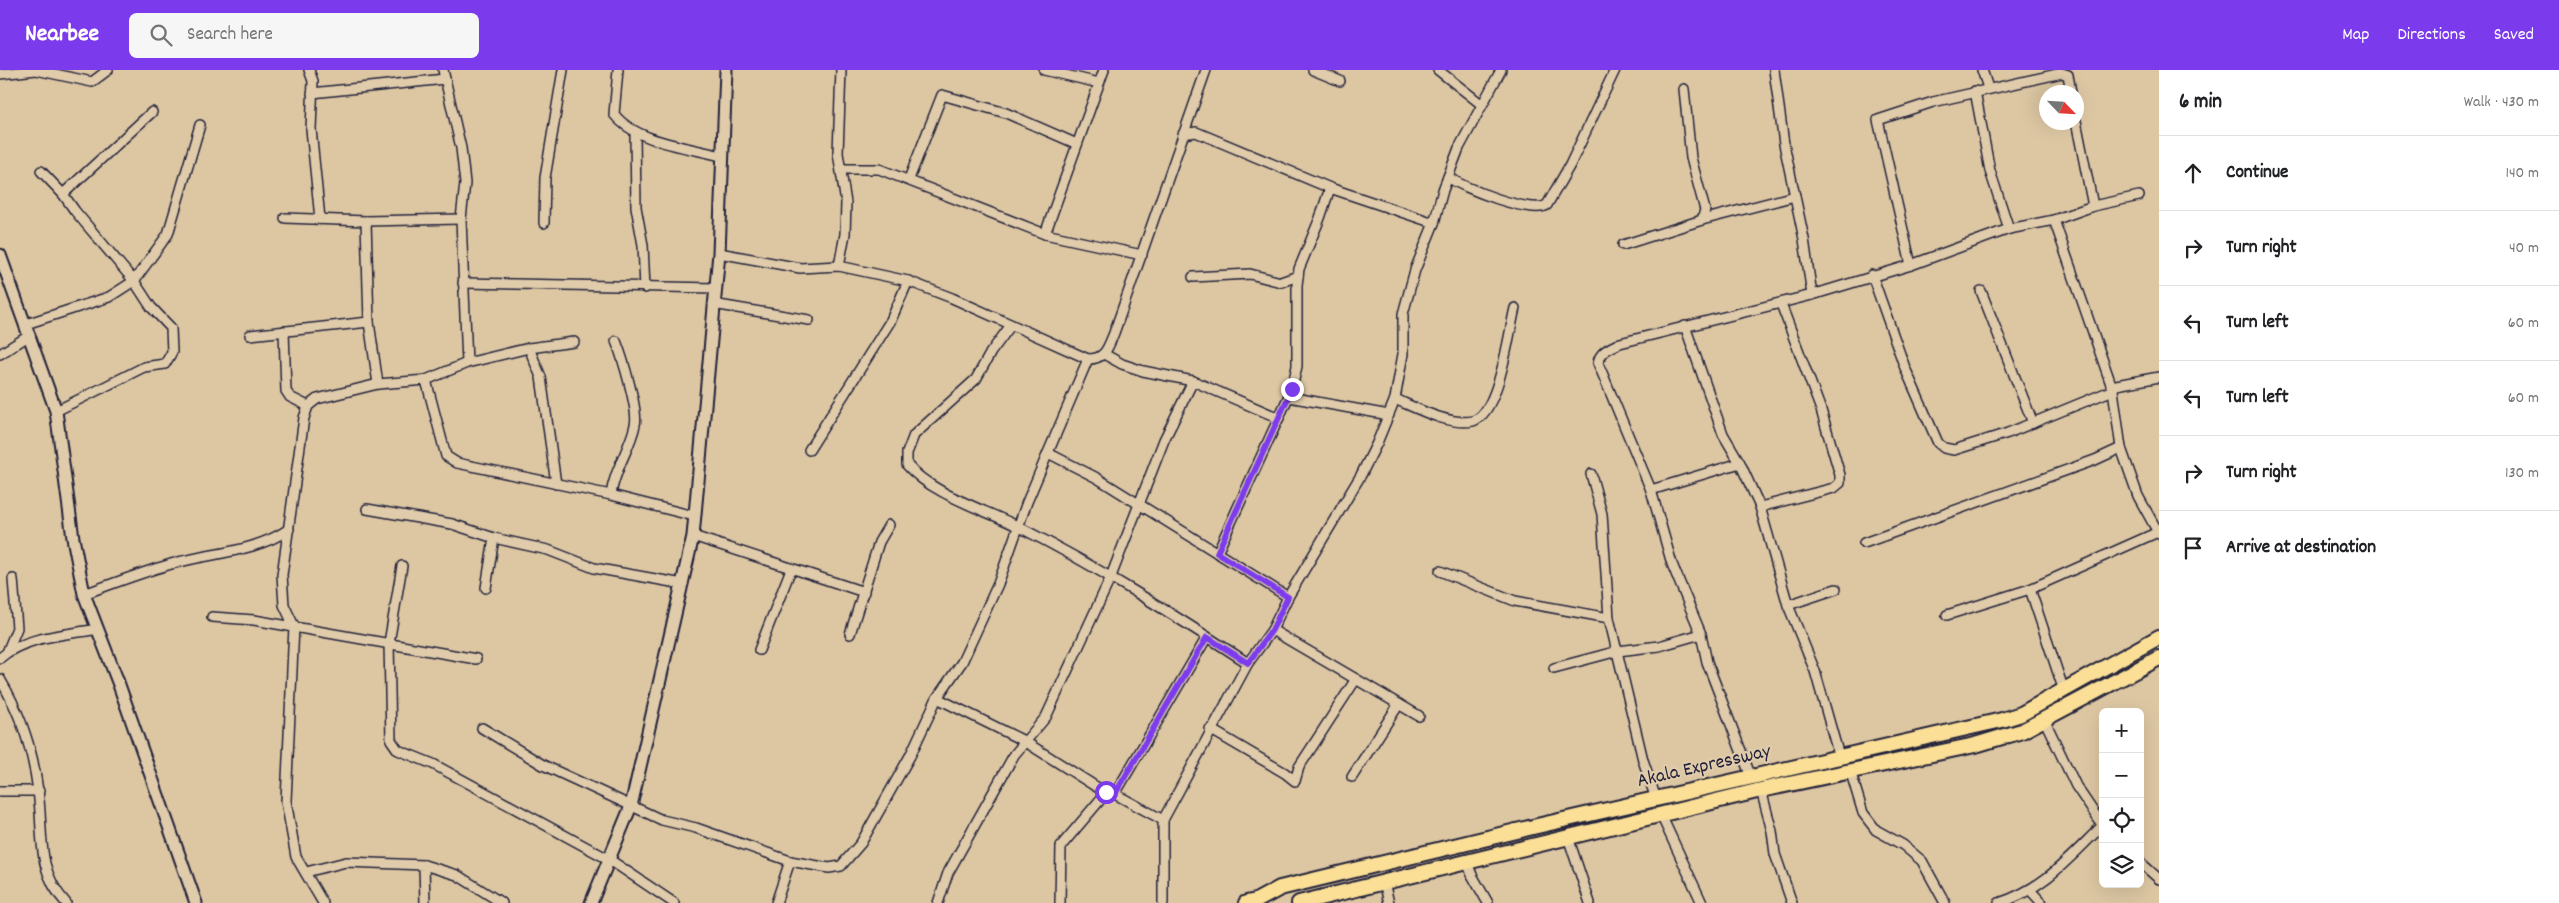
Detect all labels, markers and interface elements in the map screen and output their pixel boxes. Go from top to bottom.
search box [129,13,479,58]
text: Nearbee [25,18,99,52]
icon: search [147,21,175,49]
text: Search here [187,22,273,49]
text: Map [2342,23,2369,48]
text: Directions [2397,23,2466,48]
text: Saved [2494,23,2534,48]
north arrow [2039,85,2084,130]
text: 6 min [2179,88,2222,118]
text: Walk · 430 m [2464,91,2539,114]
icon: ahead [2179,159,2207,187]
text: Continue [2226,160,2288,187]
text: 140 m [2505,162,2539,185]
icon: right [2179,234,2207,262]
text: Turn right [2226,235,2297,262]
text: 40 m [2509,237,2539,260]
icon: left [2179,309,2207,337]
text: Turn left [2226,310,2289,337]
text: 60 m [2508,312,2539,335]
route end [1281,378,1304,401]
icon: left [2179,384,2207,412]
text: Turn left [2226,385,2289,412]
text: 60 m [2508,387,2539,410]
icon: right [2179,459,2207,487]
text: Turn right [2226,460,2297,487]
text: 130 m [2505,462,2539,485]
icon: arrive [2179,534,2207,562]
text: Arrive at destination [2226,535,2376,562]
map controls [2099,708,2144,888]
button: + [2099,708,2144,753]
street label: Akala Expressway [1634,738,1774,796]
button: − [2099,753,2144,798]
route start [1095,781,1118,804]
button: locate [2099,798,2144,843]
button: layers [2099,843,2144,888]

